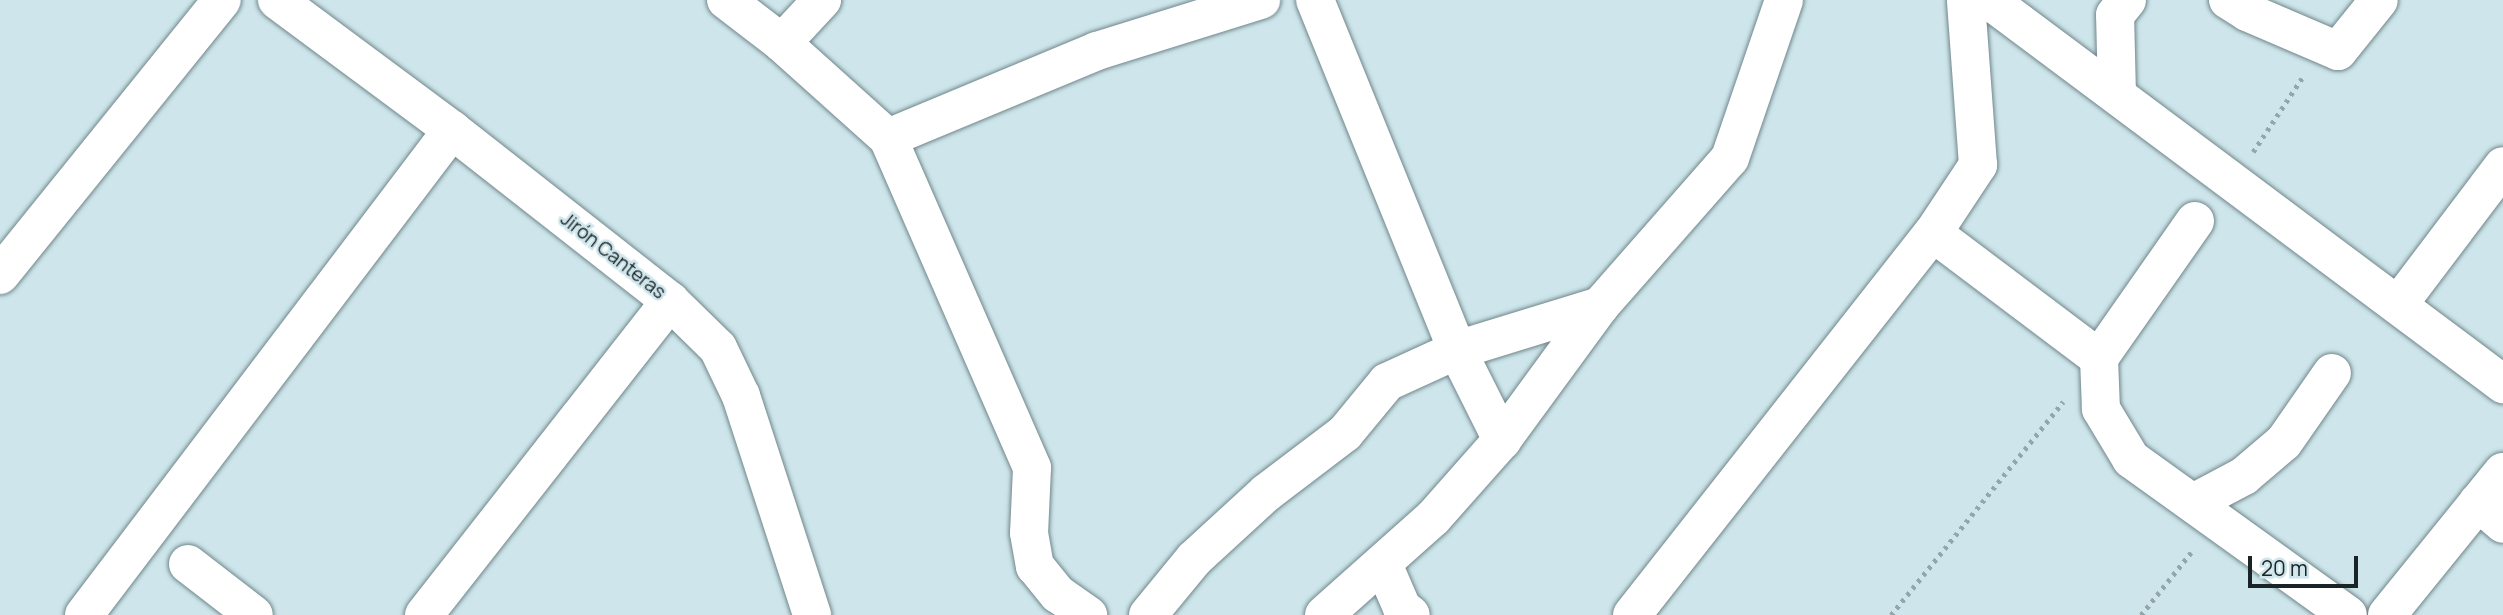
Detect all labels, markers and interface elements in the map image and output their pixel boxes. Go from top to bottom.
street label: Jirón Canteras [556,208,670,304]
scale bar [2251,542,2361,586]
text: 20 m [2261,554,2308,582]

